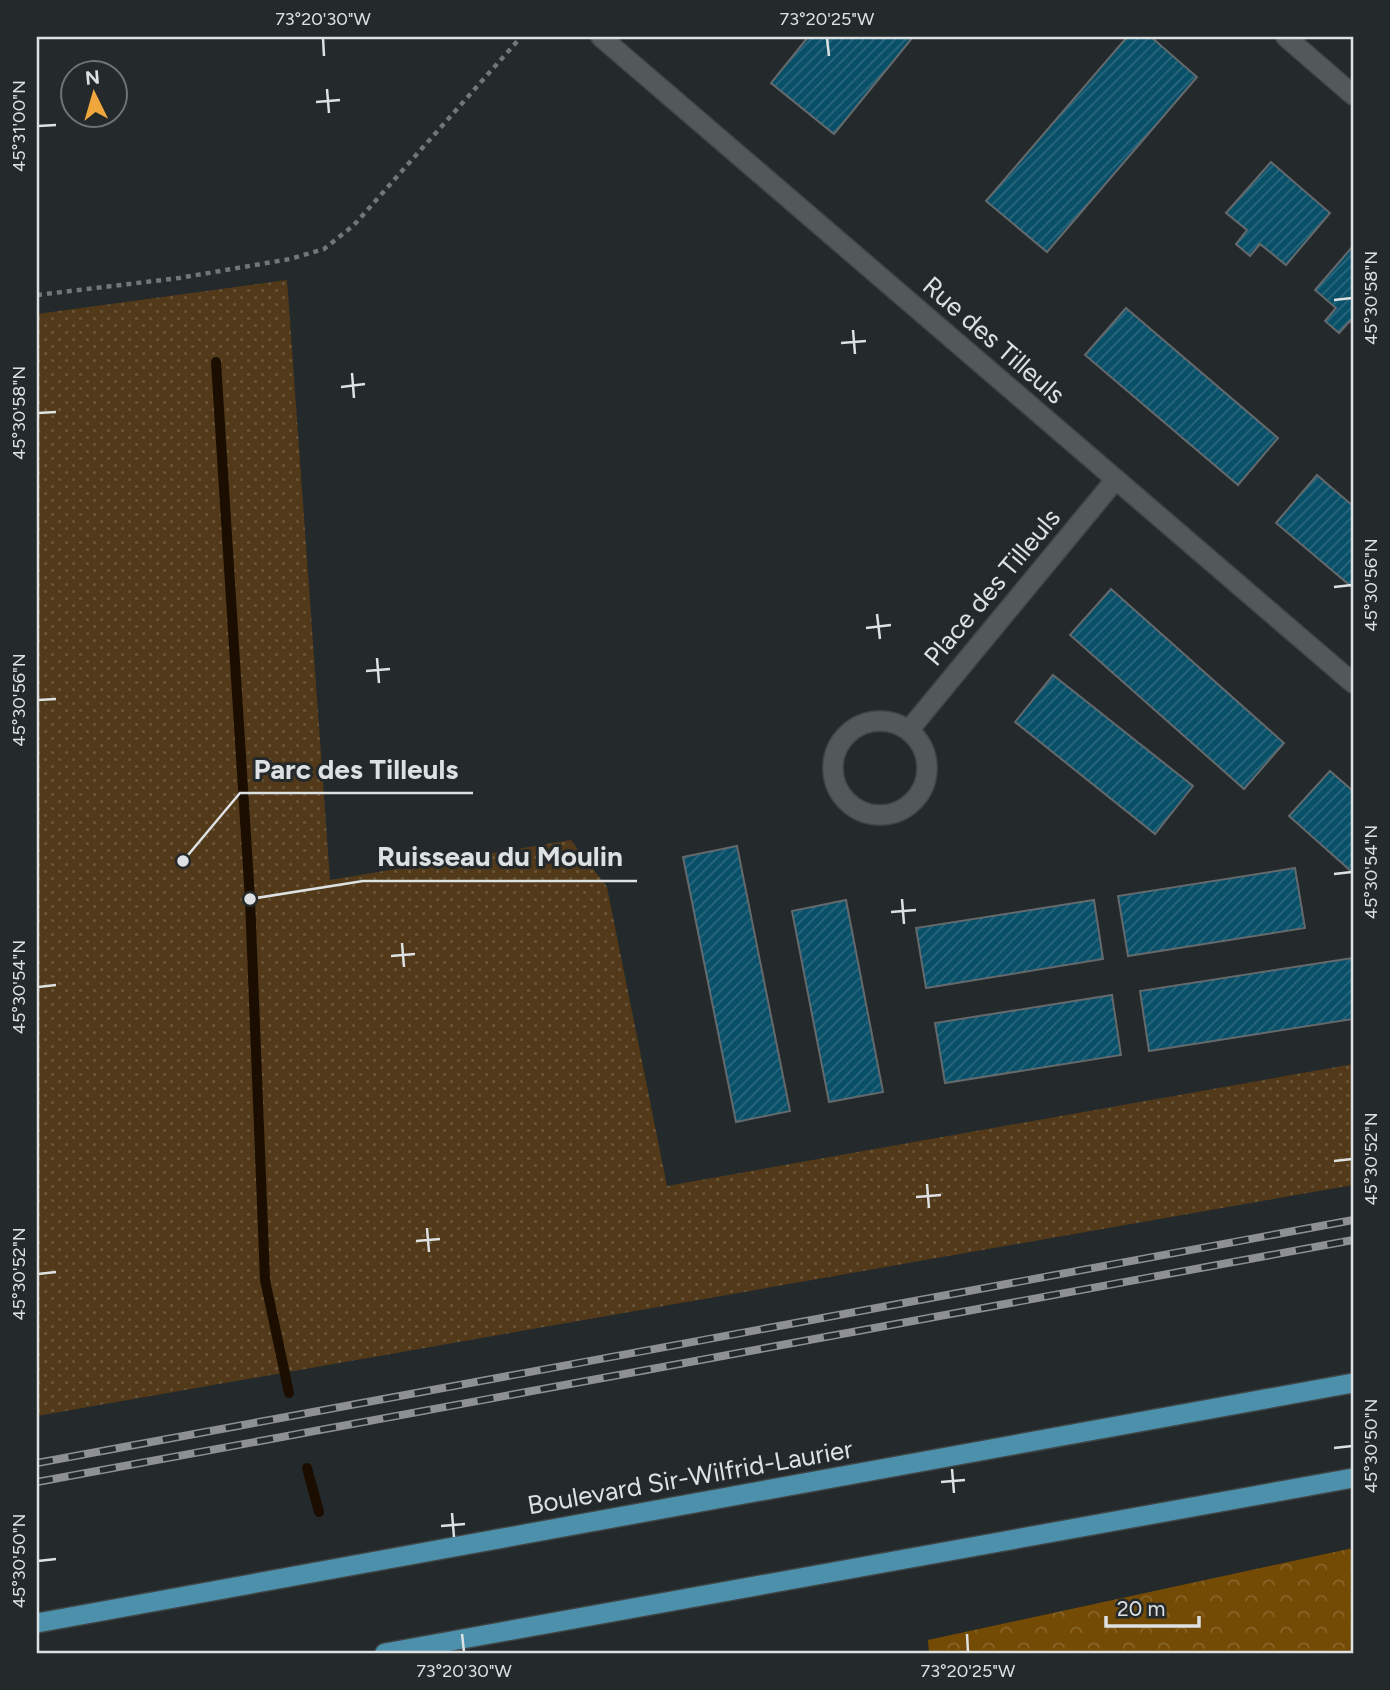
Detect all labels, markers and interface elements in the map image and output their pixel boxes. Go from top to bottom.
text: 73°20'30"W [275,8,372,30]
text: 73°20'25"W [780,8,875,30]
north arrow [60,60,130,130]
text: N [84,65,101,90]
text: 45°31'00"N [8,80,30,172]
text: 45°30'58"N [1360,251,1382,345]
street label: Rue des Tilleuls [916,270,1072,410]
text: 45°30'58"N [8,366,30,460]
street label: Place des Tilleuls [917,502,1067,672]
text: 45°30'56"N [1360,538,1382,632]
text: 45°30'56"N [8,653,30,747]
callout: Parc des Tilleuls [240,744,473,793]
text: Parc des Tilleuls [254,752,458,786]
text: 45°30'54"N [1360,825,1382,919]
callout: Ruisseau du Moulin [363,832,637,881]
text: Ruisseau du Moulin [377,839,623,873]
text: 45°30'54"N [8,940,30,1034]
text: 45°30'52"N [1360,1112,1382,1206]
text: 45°30'52"N [8,1227,30,1321]
text: 45°30'50"N [1360,1399,1382,1493]
street label: Boulevard Sir-Wilfrid-Laurier [525,1433,855,1521]
text: 45°30'50"N [8,1514,30,1608]
scale bar [1106,1585,1199,1629]
text: 20 m [1117,1596,1165,1621]
text: 73°20'30"W [416,1660,513,1682]
text: 73°20'25"W [921,1660,1016,1682]

